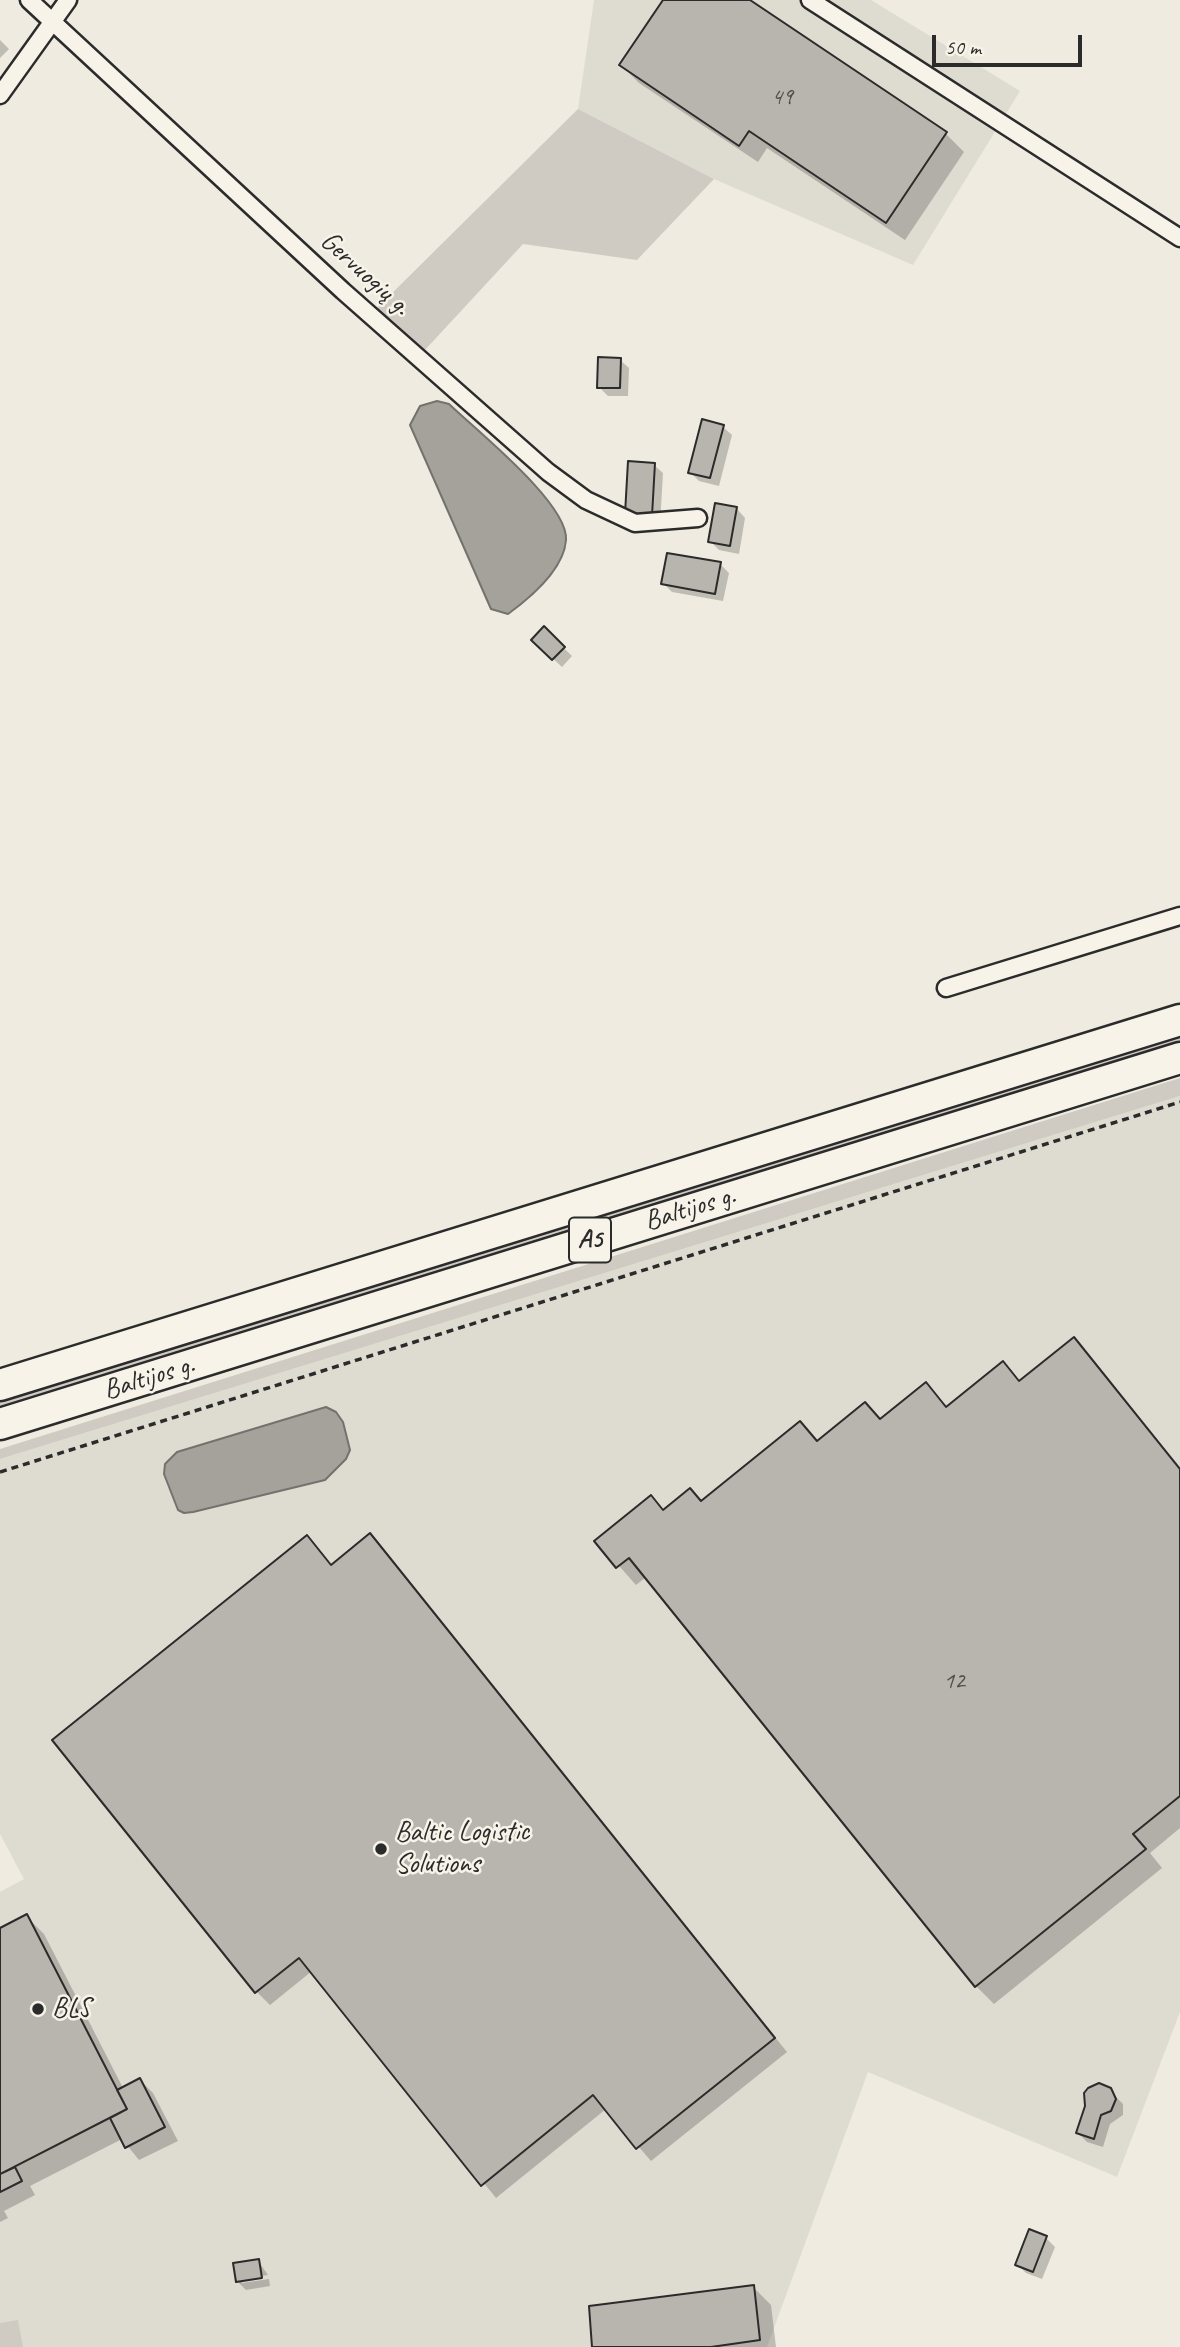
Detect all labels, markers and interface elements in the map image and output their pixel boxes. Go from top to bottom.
scale bar [935,21,1086,65]
text: 50 m [945,34,981,60]
house number: 49 [771,84,793,112]
street label: Gervuogių g. [313,225,417,323]
street label: Baltijos g. [640,1179,740,1239]
road number: A5 [569,1218,611,1262]
street label: Baltijos g. [99,1348,199,1408]
house number: 12 [943,1668,965,1696]
place label: Baltic Logistic Solutions [395,1816,529,1882]
marker: Baltic Logistic Solutions [373,1841,389,1857]
place label: BLS [52,1992,91,2026]
marker: BLS [30,2001,46,2017]

